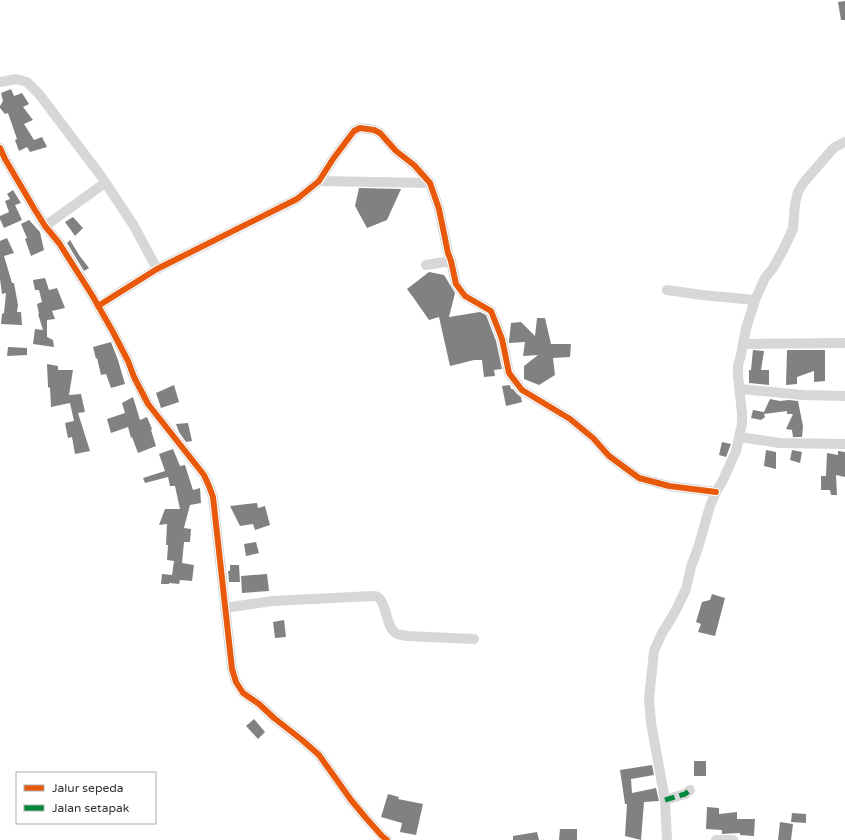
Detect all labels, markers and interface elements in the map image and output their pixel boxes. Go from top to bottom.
legend [16,772,156,824]
text: Jalur sepeda [52,781,124,795]
text: Jalan setapak [52,801,130,815]

